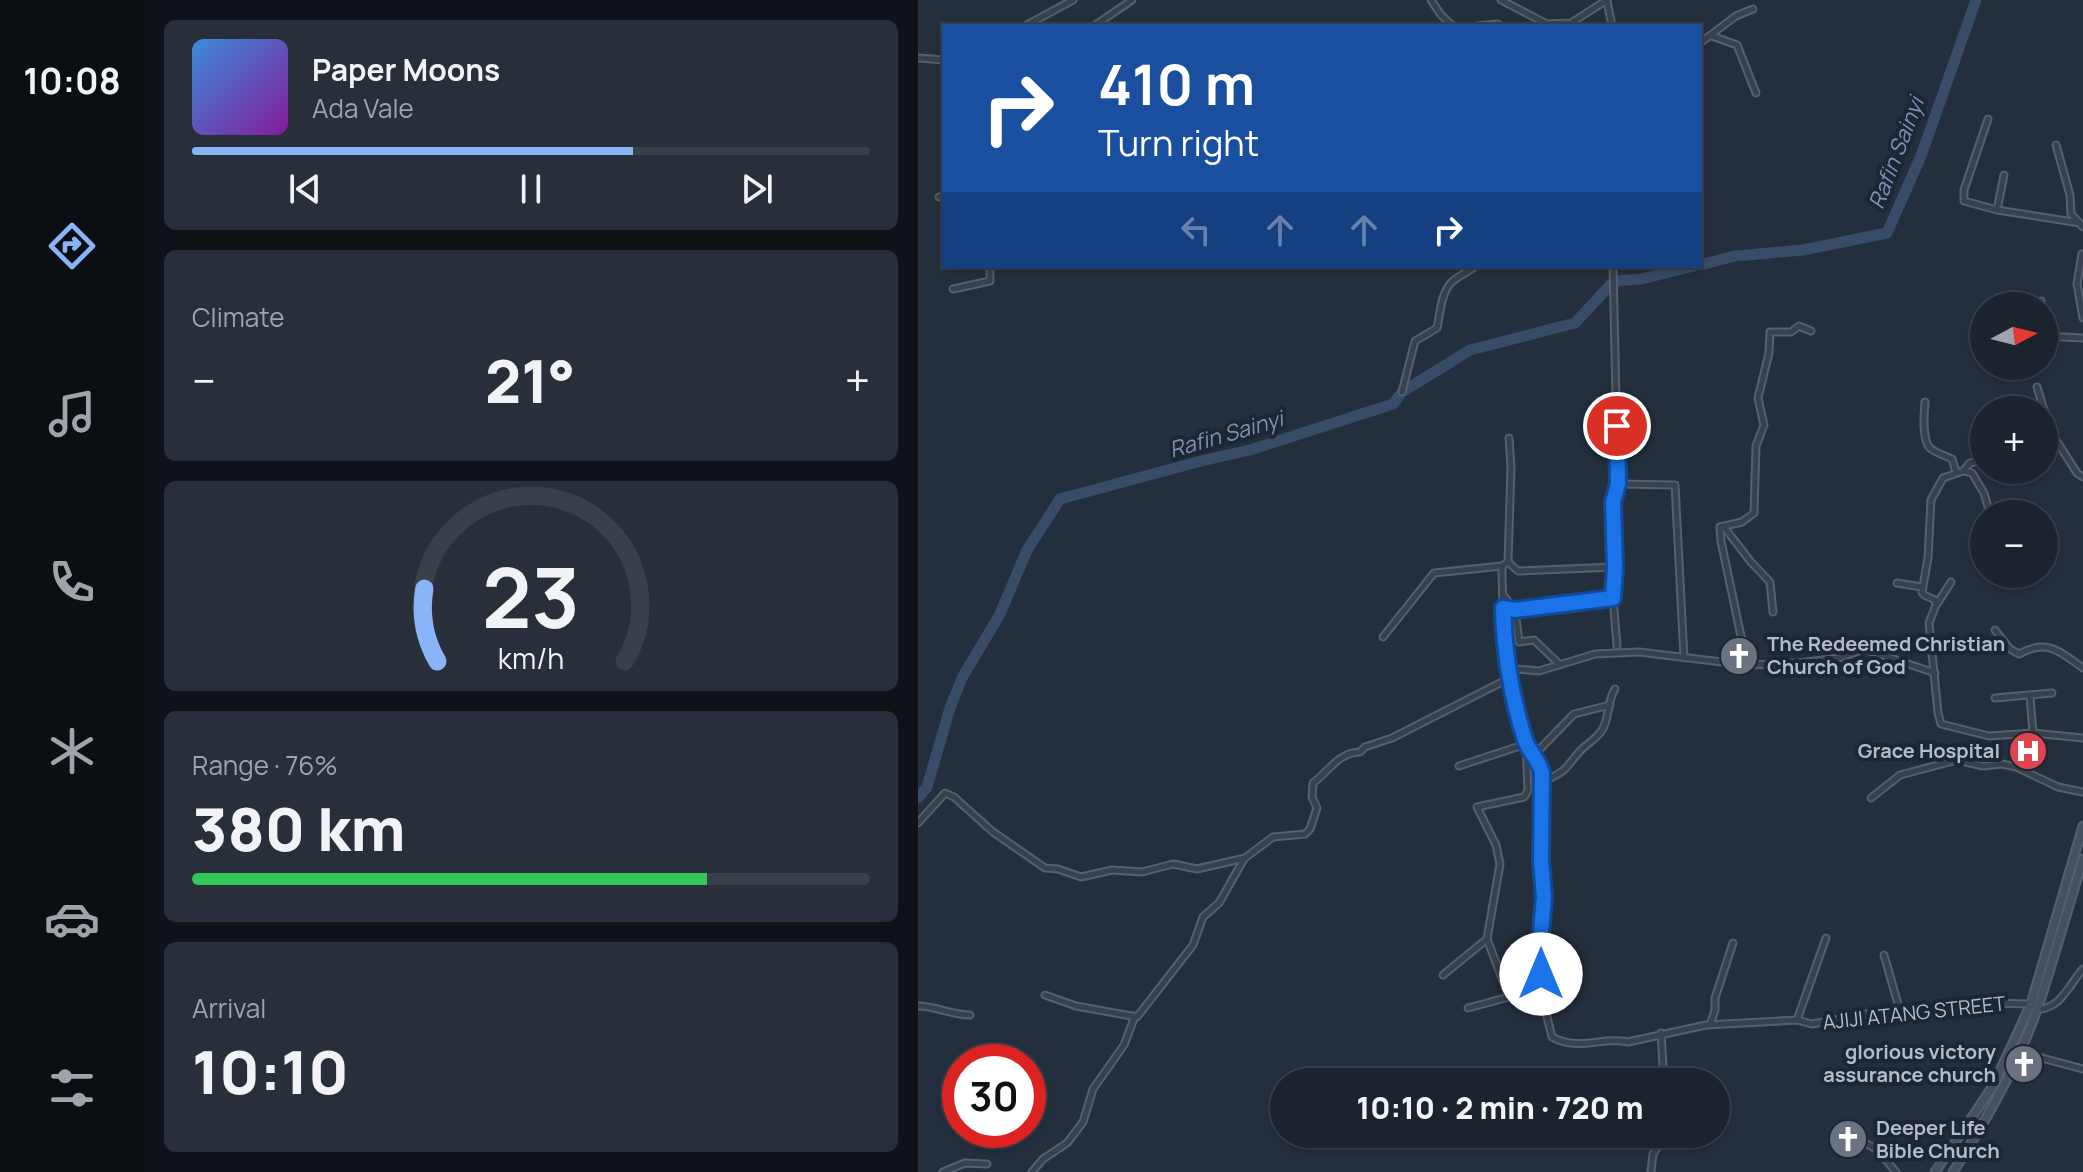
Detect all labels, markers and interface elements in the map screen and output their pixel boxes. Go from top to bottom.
text: 410 m [1098,45,1255,122]
text: Paper Moons [312,49,500,90]
text: 10:08 [23,56,121,105]
icon: right [966,56,1070,160]
text: Ada Vale [312,90,414,126]
water label: Rafin Sainyi [1861,90,1932,213]
text: Turn right [1098,118,1259,167]
icon: previous [283,167,327,211]
icon: pause [509,167,553,211]
icon: next [735,167,779,211]
icon: left [1174,208,1218,252]
icon: ahead [1258,208,1302,252]
icon: ahead [1342,208,1386,252]
icon: right [1426,208,1470,252]
icon: directions [44,218,100,274]
north arrow [1970,292,2058,380]
map controls [1970,292,2058,588]
text: Climate [192,299,284,335]
text: 21° [485,339,575,421]
text: − [192,350,216,410]
text: + [845,350,870,410]
icon: music [44,386,100,442]
pin [1583,392,1651,460]
button: + [1970,396,2058,484]
water label: Rafin Sainyi [1166,403,1289,465]
icon: arrive [1595,404,1639,448]
button: − [1970,500,2058,588]
text: 23 [482,539,580,653]
icon: phone [44,554,100,610]
place label: The Redeemed Christian Church of God [1767,630,2005,680]
church icon: The Redeemed Christian Church of God [1718,635,1760,677]
text: km/h [498,639,564,678]
icon: climate [44,723,100,779]
hospital icon: Grace Hospital [2007,730,2049,772]
place label: Grace Hospital [1858,737,2000,764]
text: Range · 76% [192,747,338,783]
text: 380 km [192,787,405,869]
icon: car [44,891,100,947]
position arrow [1499,932,1583,1016]
street label: AJIJI ATANG STREET [1821,989,2007,1036]
text: Arrival [192,990,266,1026]
text: 10:10 [192,1030,349,1112]
place label: glorious victory assurance church [1823,1038,1997,1088]
church icon: glorious victory assurance church [2003,1043,2045,1085]
speed limit sign: 30 [942,1044,1046,1148]
icon: filters [44,1060,100,1116]
text: 10:10 · 2 min · 720 m [1357,1087,1643,1128]
place label: Deeper Life Bible Church [1876,1114,2000,1164]
church icon: Deeper Life Bible Church [1827,1118,1869,1160]

